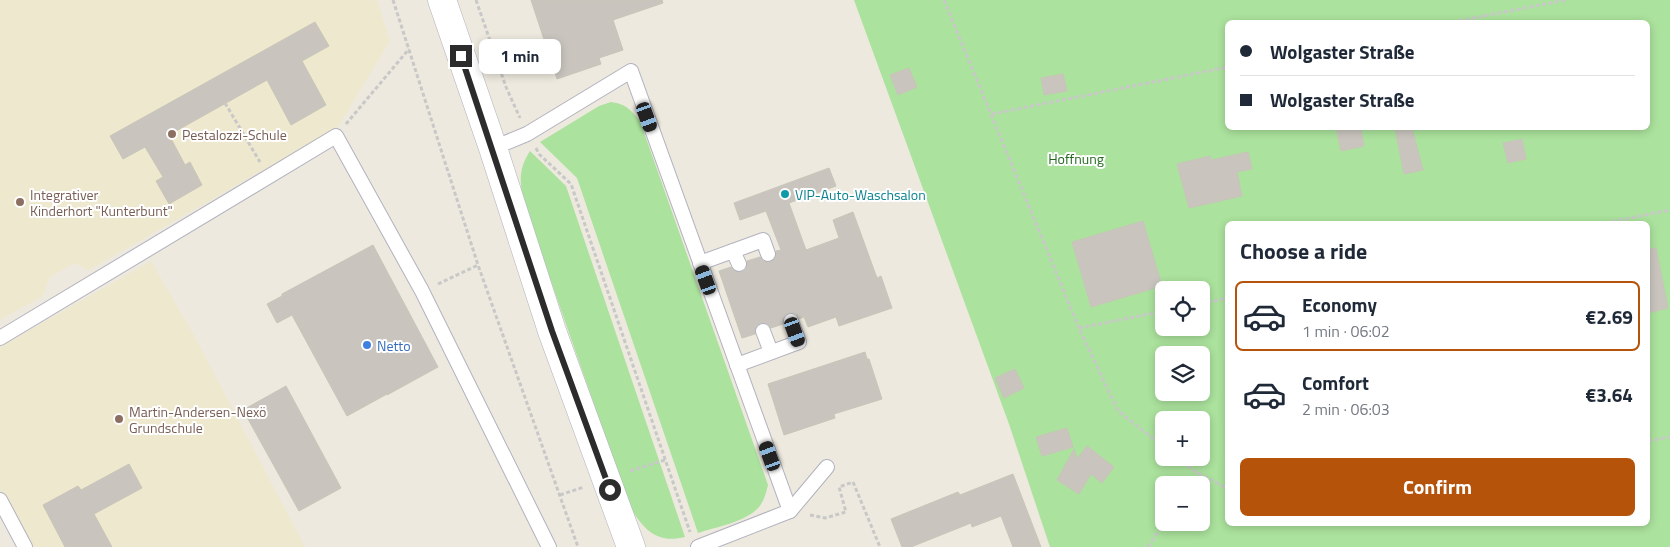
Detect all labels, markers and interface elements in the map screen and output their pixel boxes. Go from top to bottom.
text: Wolgaster Straße [1270,37,1414,66]
callout: 1 min [478,38,561,74]
text: 1 min [501,44,539,68]
route end [450,45,472,67]
text: Wolgaster Straße [1270,85,1414,114]
car [634,100,659,134]
place label: Pestalozzi-Schule [182,124,287,145]
marker: Pestalozzi-Schule [166,128,178,140]
park label: Hoffnung [1048,148,1104,169]
place label: Integrativer Kinderhort "Kunterbunt" [30,184,173,221]
place label: VIP-Auto-Waschsalon [795,184,926,205]
marker: VIP-Auto-Waschsalon [779,188,791,200]
marker: Integrativer Kinderhort "Kunterbunt" [14,196,26,208]
text: Choose a ride [1240,234,1367,268]
car [693,263,718,297]
map controls [1155,281,1210,531]
button: locate [1155,281,1210,336]
text: Economy [1302,290,1377,319]
icon: car [1242,294,1287,339]
text: €2.69 [1586,302,1633,331]
car [782,315,807,349]
text: 1 min · 06:02 [1302,319,1390,343]
place label: Netto [377,335,411,356]
marker: Netto [361,339,373,351]
button: layers [1155,346,1210,401]
text: Comfort [1302,368,1369,397]
icon: car [1242,372,1287,417]
text: €3.64 [1586,380,1633,409]
text: 2 min · 06:03 [1302,397,1390,421]
place label: Martin-Andersen-Nexö Grundschule [129,401,266,438]
button: + [1155,411,1210,466]
marker: Martin-Andersen-Nexö Grundschule [113,413,125,425]
car [757,439,782,473]
button: Confirm [1240,458,1635,516]
button: − [1155,476,1210,531]
route start [599,479,621,501]

